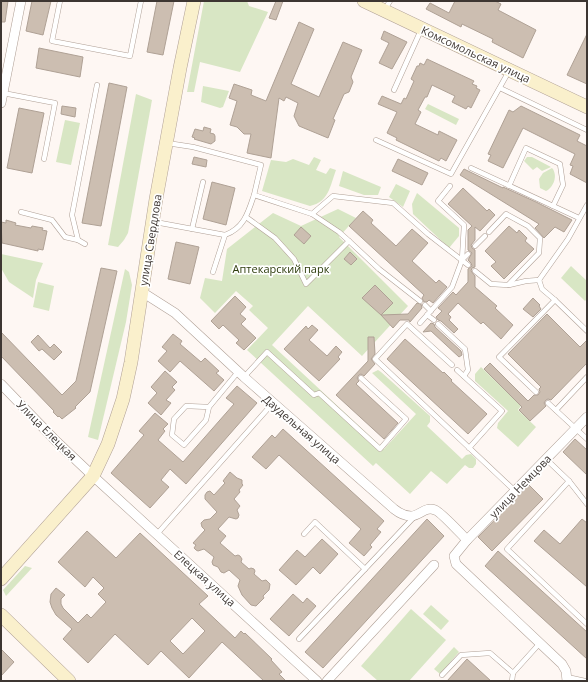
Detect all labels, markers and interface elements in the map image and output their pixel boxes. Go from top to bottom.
street label: Комсомольская улица [419,22,533,86]
street label: улица Свердлова [135,193,165,287]
park label: Аптекарский парк [233,261,330,276]
street label: Даудельная улица [260,391,344,467]
street label: Улица Елецкая [14,397,80,463]
street label: улица Немцова [486,451,554,521]
street label: Елецкая улица [171,546,239,610]

